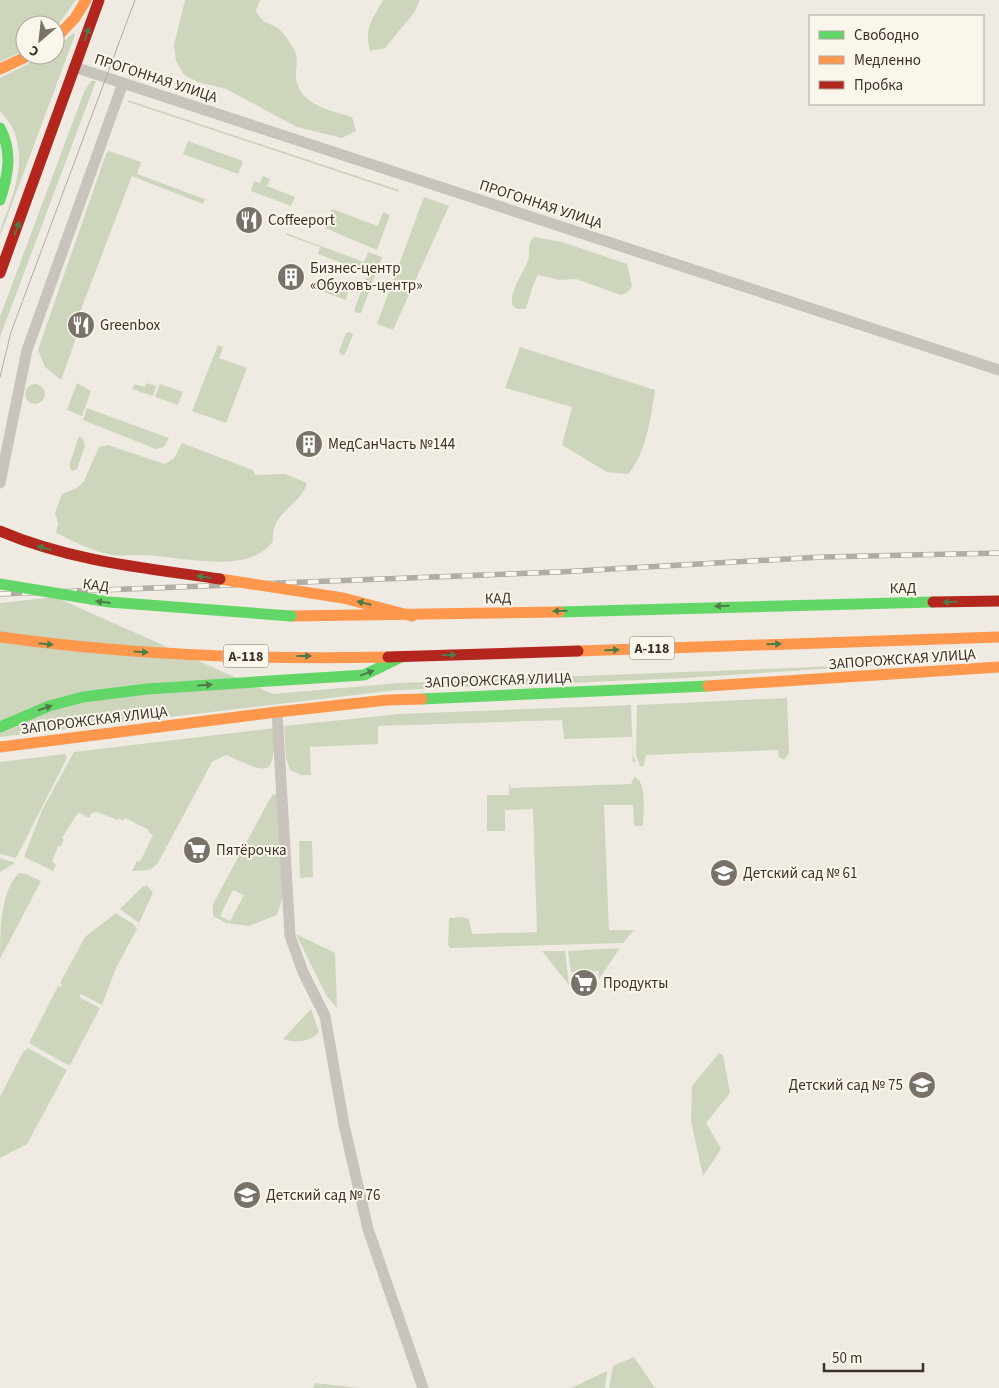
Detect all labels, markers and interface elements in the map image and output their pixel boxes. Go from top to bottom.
north arrow [15,15,65,65]
legend [809,15,984,105]
text: Свободно [854,25,919,46]
one-way arrow [84,26,91,41]
text: С [26,40,43,61]
street label: ПРОГОННАЯ УЛИЦА [92,49,221,109]
text: Медленно [854,50,921,71]
text: Пробка [854,75,903,96]
street label: ПРОГОННАЯ УЛИЦА [477,175,606,235]
restaurant icon: Coffeeport [234,205,264,235]
place label: Coffeeport [268,210,335,231]
one-way arrow [14,220,21,235]
place label: Бизнес-центр «Обуховъ-центр» [310,258,423,296]
building icon: Бизнес-центр «Обуховъ-центр» [276,262,306,292]
restaurant icon: Greenbox [66,310,96,340]
place label: Greenbox [100,315,161,336]
building icon: МедСанЧасть №144 [294,429,324,459]
place label: МедСанЧасть №144 [328,434,456,455]
one-way arrow [37,544,52,552]
street label: КАД [81,573,111,598]
one-way arrow [196,573,212,581]
street label: КАД [890,578,917,599]
street label: КАД [484,588,512,609]
one-way arrow [95,598,111,606]
one-way arrow [942,598,958,606]
one-way arrow [357,599,372,607]
one-way arrow [714,603,730,611]
one-way arrow [552,607,568,615]
road number: А-118 [630,636,674,660]
one-way arrow [38,640,54,648]
one-way arrow [766,640,782,648]
road number: А-118 [224,644,268,668]
street label: ЗАПОРОЖСКАЯ УЛИЦА [828,644,977,675]
one-way arrow [604,645,620,653]
one-way arrow [133,648,149,656]
one-way arrow [442,651,458,659]
one-way arrow [296,652,312,660]
street label: ЗАПОРОЖСКАЯ УЛИЦА [424,667,573,694]
one-way arrow [360,669,375,677]
one-way arrow [198,681,214,689]
street label: ЗАПОРОЖСКАЯ УЛИЦА [20,701,169,740]
one-way arrow [38,704,53,712]
supermarket icon: Пятёрочка [182,835,212,865]
place label: Пятёрочка [216,840,287,861]
school or university icon: Детский сад № 61 [709,858,739,888]
place label: Детский сад № 61 [743,863,857,884]
supermarket icon: Продукты [569,968,599,998]
place label: Продукты [603,973,668,994]
school or university icon: Детский сад № 75 [907,1070,937,1100]
place label: Детский сад № 75 [789,1075,903,1096]
school or university icon: Детский сад № 76 [232,1180,262,1210]
place label: Детский сад № 76 [266,1185,380,1206]
scale bar [824,1340,923,1372]
text: 50 m [832,1348,862,1369]

